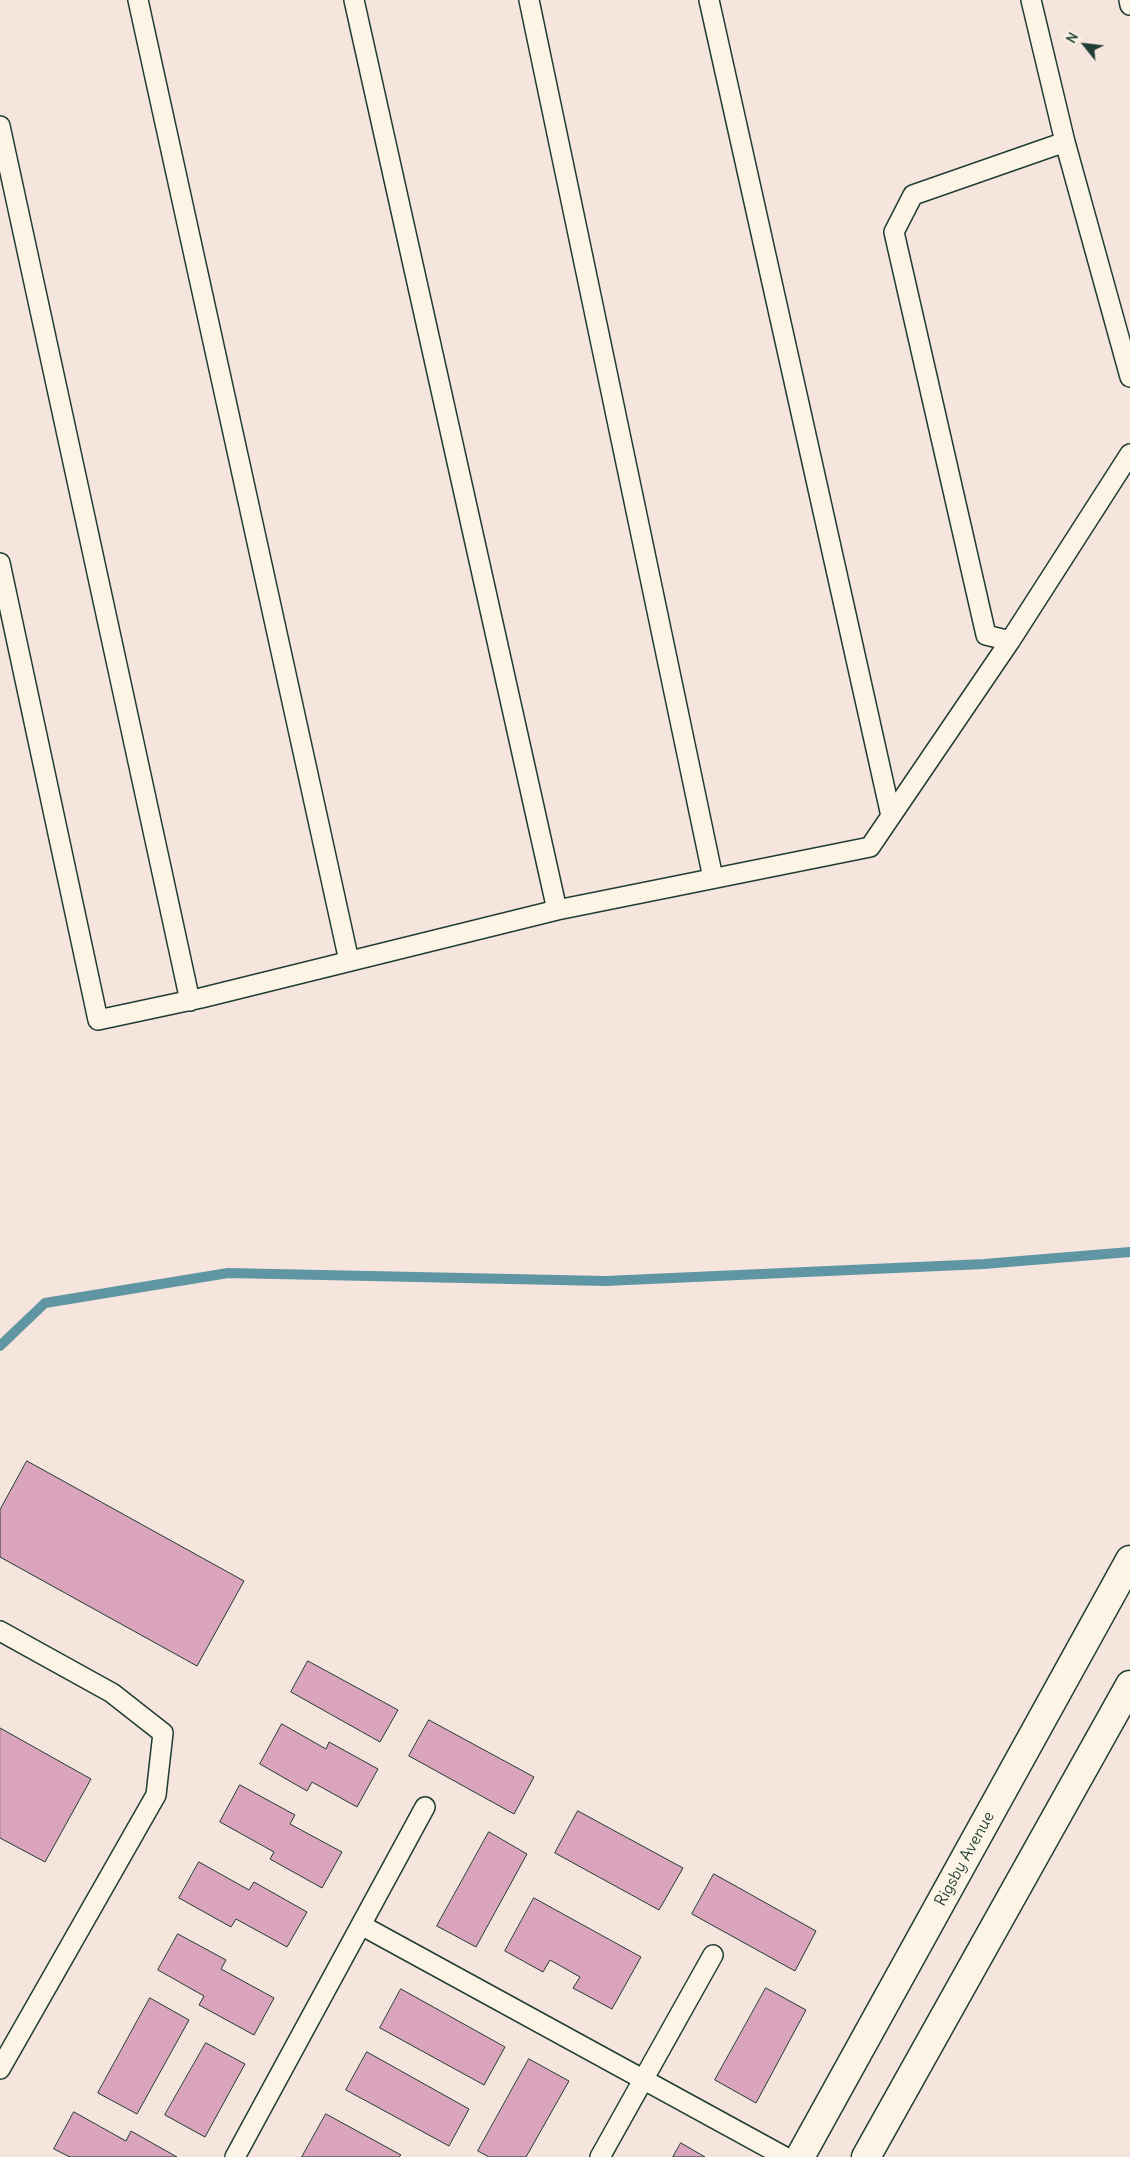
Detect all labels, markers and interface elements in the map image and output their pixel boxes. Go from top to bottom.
north arrow [1060,20,1110,70]
text: N [1062,29,1082,46]
street label: Rigsby Avenue [931,1808,999,1910]

